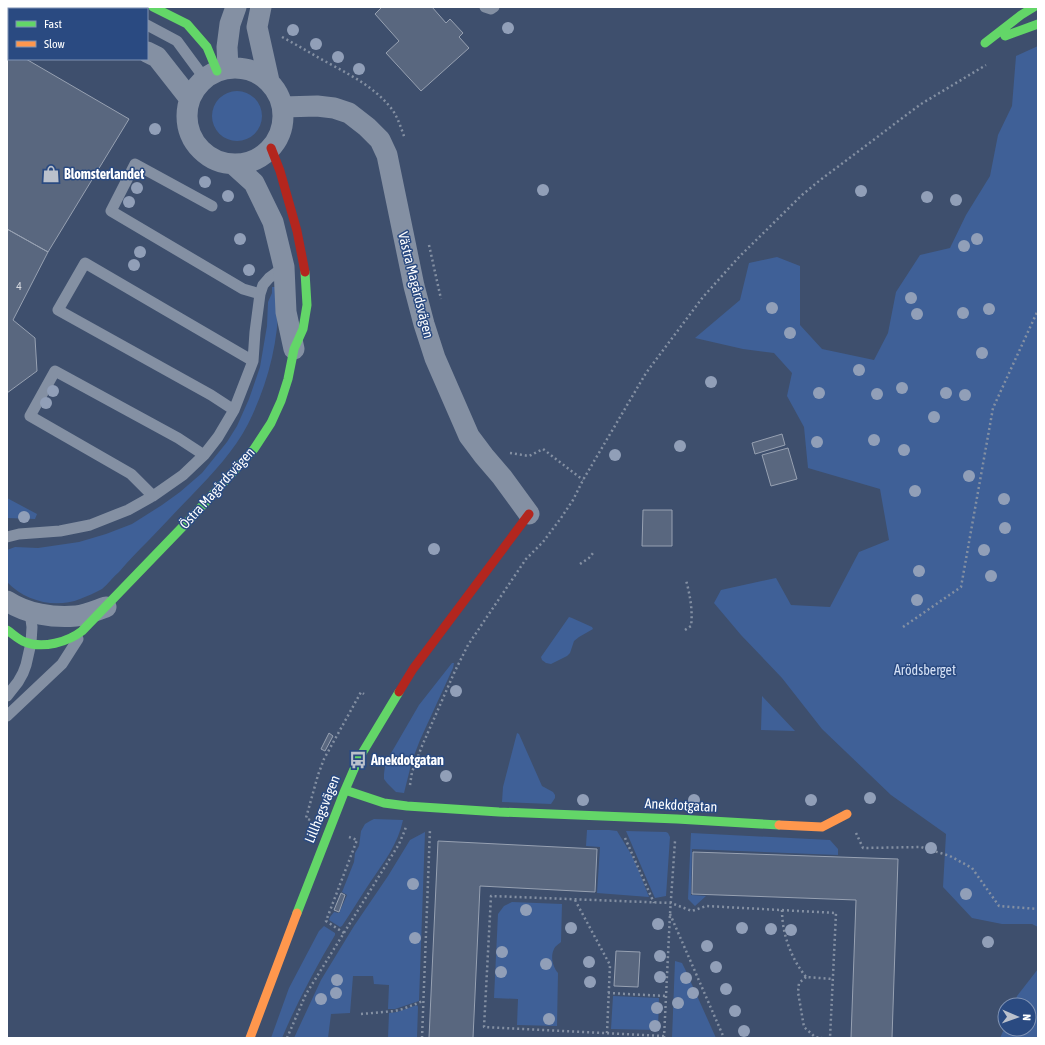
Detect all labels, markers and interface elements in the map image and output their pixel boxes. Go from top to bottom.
legend [8,8,148,60]
text: Fast [44,17,62,31]
text: Slow [44,37,65,51]
shop icon: Blomsterlandet [41,164,61,184]
place label: Blomsterlandet [64,166,144,182]
street label: Västra Magårdsvägen [395,230,437,340]
house number: 4 [16,279,22,293]
street label: Östra Magårdsvägen [176,444,258,532]
park label: Arödsberget [894,662,956,678]
bus stop icon: Anekdotgatan [348,750,368,770]
place label: Anekdotgatan [370,752,444,768]
street label: Lillhagsvägen [301,773,343,845]
street label: Anekdotgatan [644,795,718,815]
north arrow [997,997,1037,1037]
text: N [1021,1014,1033,1021]

